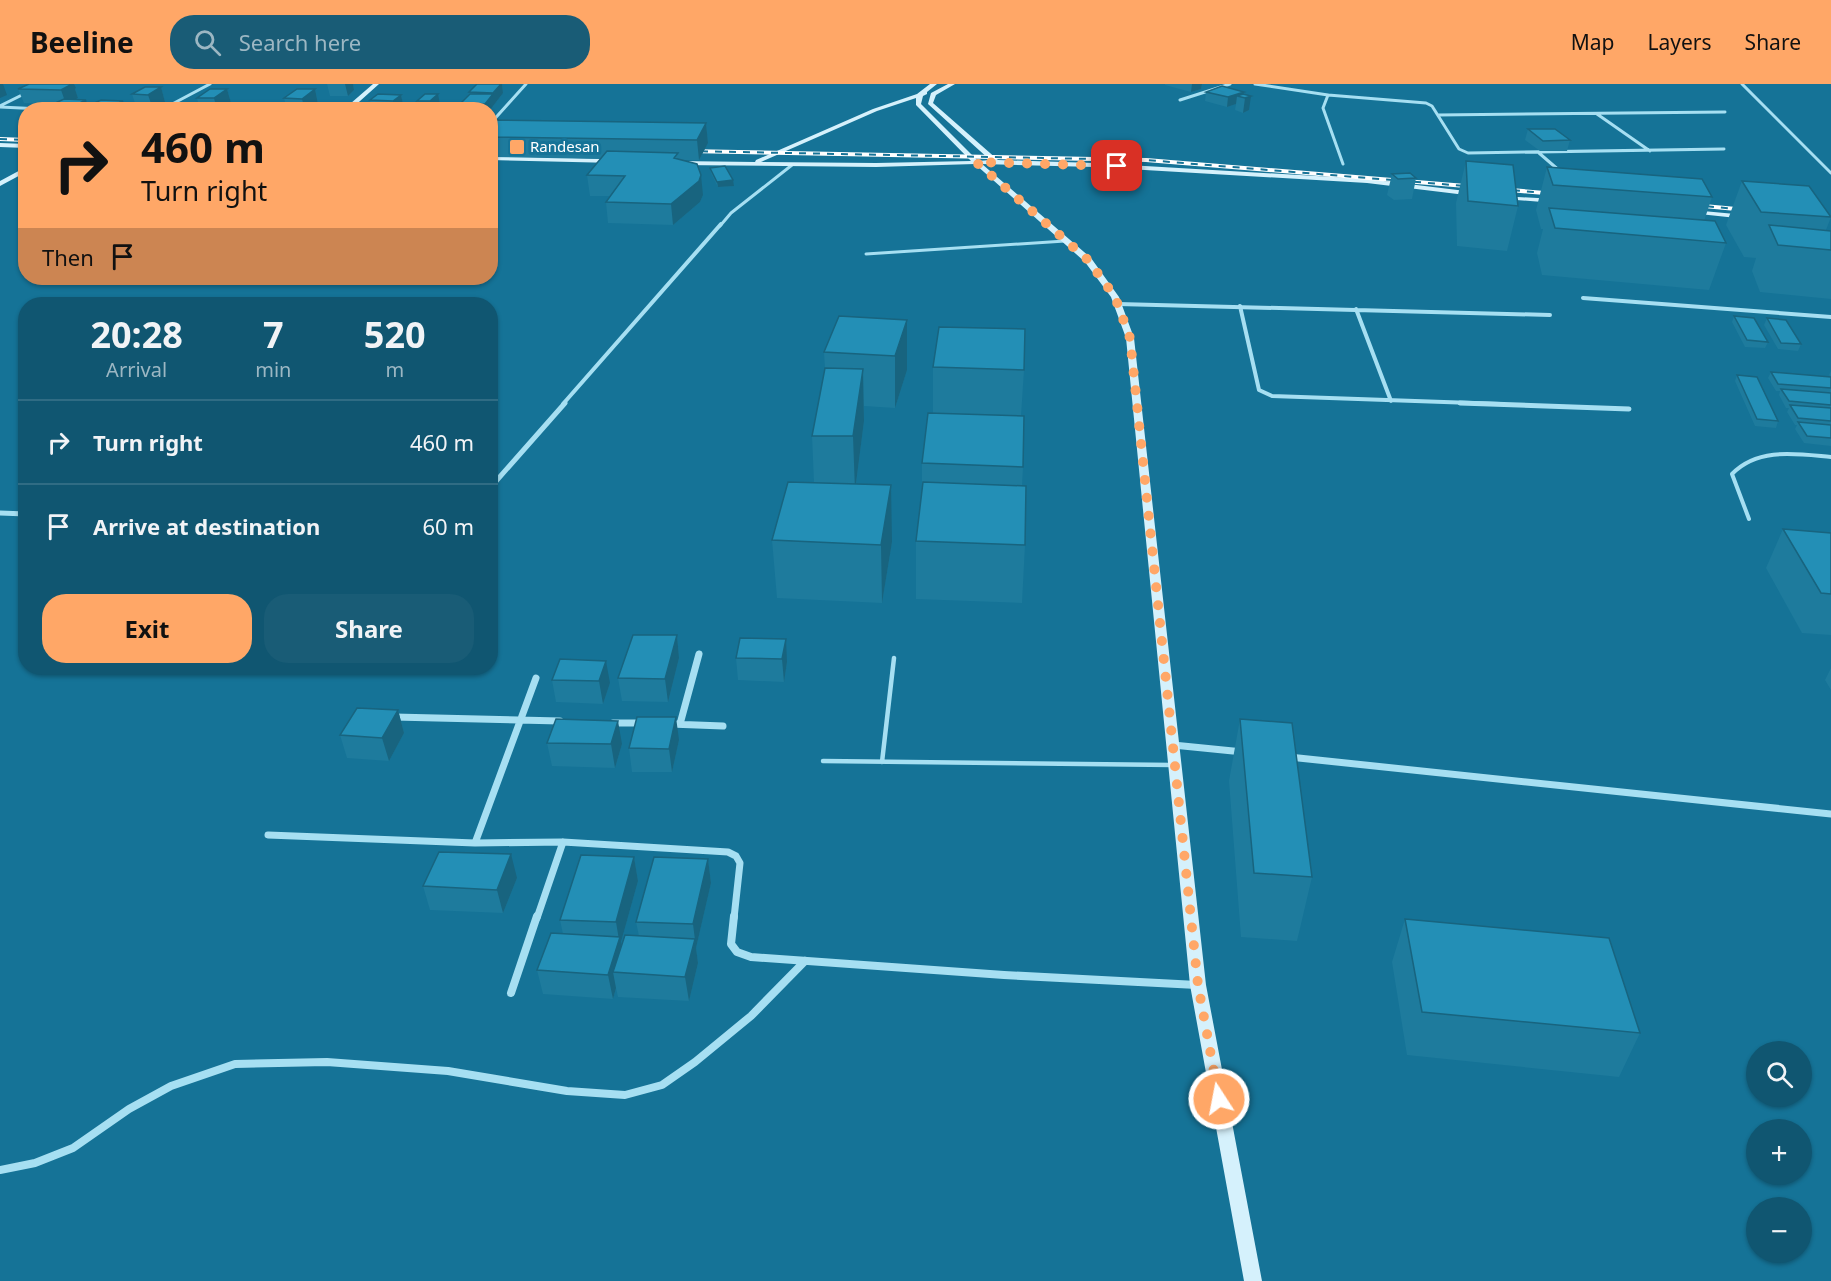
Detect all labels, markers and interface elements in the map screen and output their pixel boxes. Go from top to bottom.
search box [170,15,590,69]
text: Beeline [30,23,134,61]
icon: search [191,26,224,59]
text: Search here [239,27,361,57]
text: Map [1571,28,1615,56]
text: Layers [1648,28,1712,56]
text: Share [1745,28,1801,56]
text: 460 m [141,118,265,175]
icon: right [42,126,120,204]
place label: Randesan [530,136,600,156]
marker: Randesan [508,138,526,156]
pin [1091,140,1142,191]
icon: arrive [1100,149,1133,182]
text: Turn right [141,172,267,209]
icon: arrive [106,240,139,273]
text: Then [42,242,94,272]
text: 20:28 [90,310,183,359]
text: 7 [263,310,284,359]
text: 520 [364,310,426,359]
text: Arrival [106,356,167,383]
text: min [255,356,291,383]
text: m [385,356,404,383]
icon: right [42,426,75,459]
text: Turn right [93,427,203,457]
text: 460 m [410,427,474,457]
icon: arrive [42,510,75,543]
text: Arrive at destination [93,511,320,541]
text: 60 m [423,511,474,541]
button: Exit [42,594,252,663]
button: Share [264,594,474,663]
map controls [1746,1041,1812,1263]
button: search [1746,1041,1812,1107]
position arrow [1187,1067,1251,1131]
button: + [1746,1119,1812,1185]
button: − [1746,1197,1812,1263]

